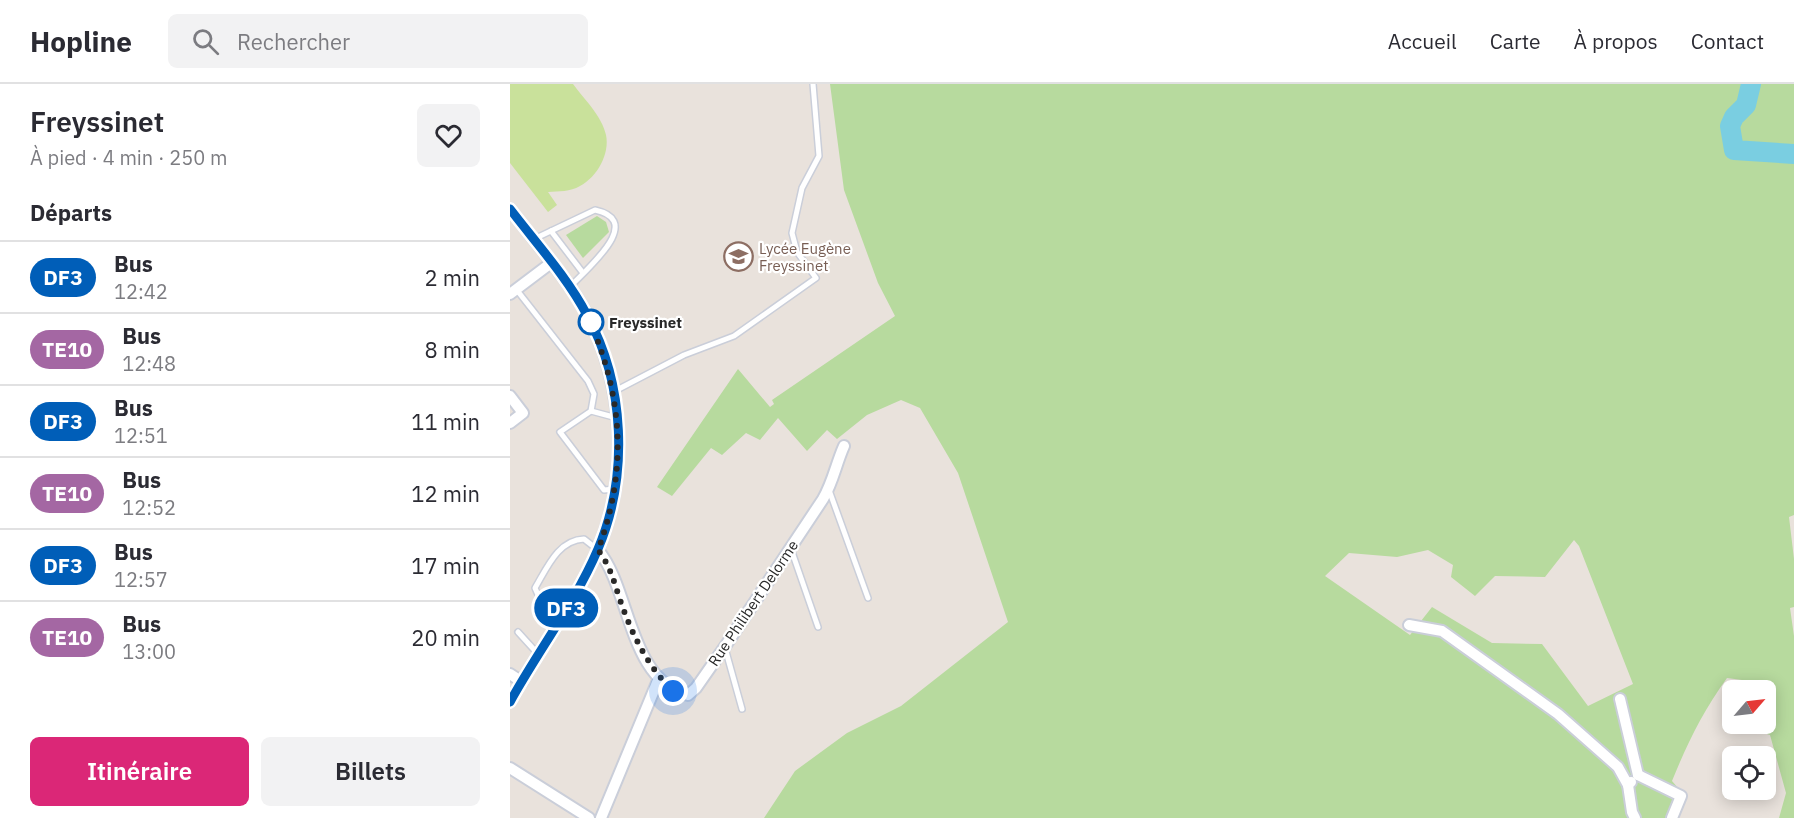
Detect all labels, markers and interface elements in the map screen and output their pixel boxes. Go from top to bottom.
search box [168,14,588,68]
text: Hopline [30,23,132,60]
icon: search [189,25,222,58]
text: Rechercher [237,27,350,56]
text: Accueil [1388,27,1457,55]
text: Carte [1490,27,1541,55]
text: À propos [1574,27,1658,55]
text: Contact [1691,27,1764,55]
text: Freyssinet [30,103,164,140]
button: heart [417,104,480,167]
text: À pied · 4 min · 250 m [30,144,227,171]
text: Départs [30,198,112,227]
place label: Lycée Eugène Freyssinet [759,239,851,275]
school or university icon: Lycée Eugène Freyssinet [722,241,754,273]
text: Bus [114,249,153,278]
text: DF3 [43,263,83,291]
text: 2 min [424,263,480,292]
text: 12:42 [114,278,168,305]
marker: Freyssinet [578,309,604,335]
place label: Freyssinet [609,313,682,332]
text: Bus [122,321,161,350]
text: TE10 [42,335,92,363]
text: 8 min [424,335,480,364]
text: 12:48 [122,350,176,377]
text: Bus [114,393,153,422]
text: DF3 [43,407,83,435]
text: 11 min [411,407,480,436]
text: 12:51 [114,422,168,449]
text: Bus [122,465,161,494]
text: TE10 [42,479,92,507]
text: 12 min [411,479,480,508]
text: 12:52 [122,494,176,521]
street label: Rue Philibert Delorme [704,536,802,670]
text: Bus [114,537,153,566]
text: DF3 [43,551,83,579]
text: 17 min [411,551,480,580]
text: 12:57 [114,566,168,593]
line badge: DF3 [532,588,601,628]
text: DF3 [546,594,586,622]
text: Bus [122,609,161,638]
text: TE10 [42,623,92,651]
text: 20 min [411,623,480,652]
text: 13:00 [122,638,176,665]
your location [658,676,688,706]
north arrow [1722,680,1776,734]
map controls [1722,680,1776,800]
button: Itinéraire [30,737,249,806]
button: Billets [261,737,480,806]
button: locate [1722,746,1776,800]

